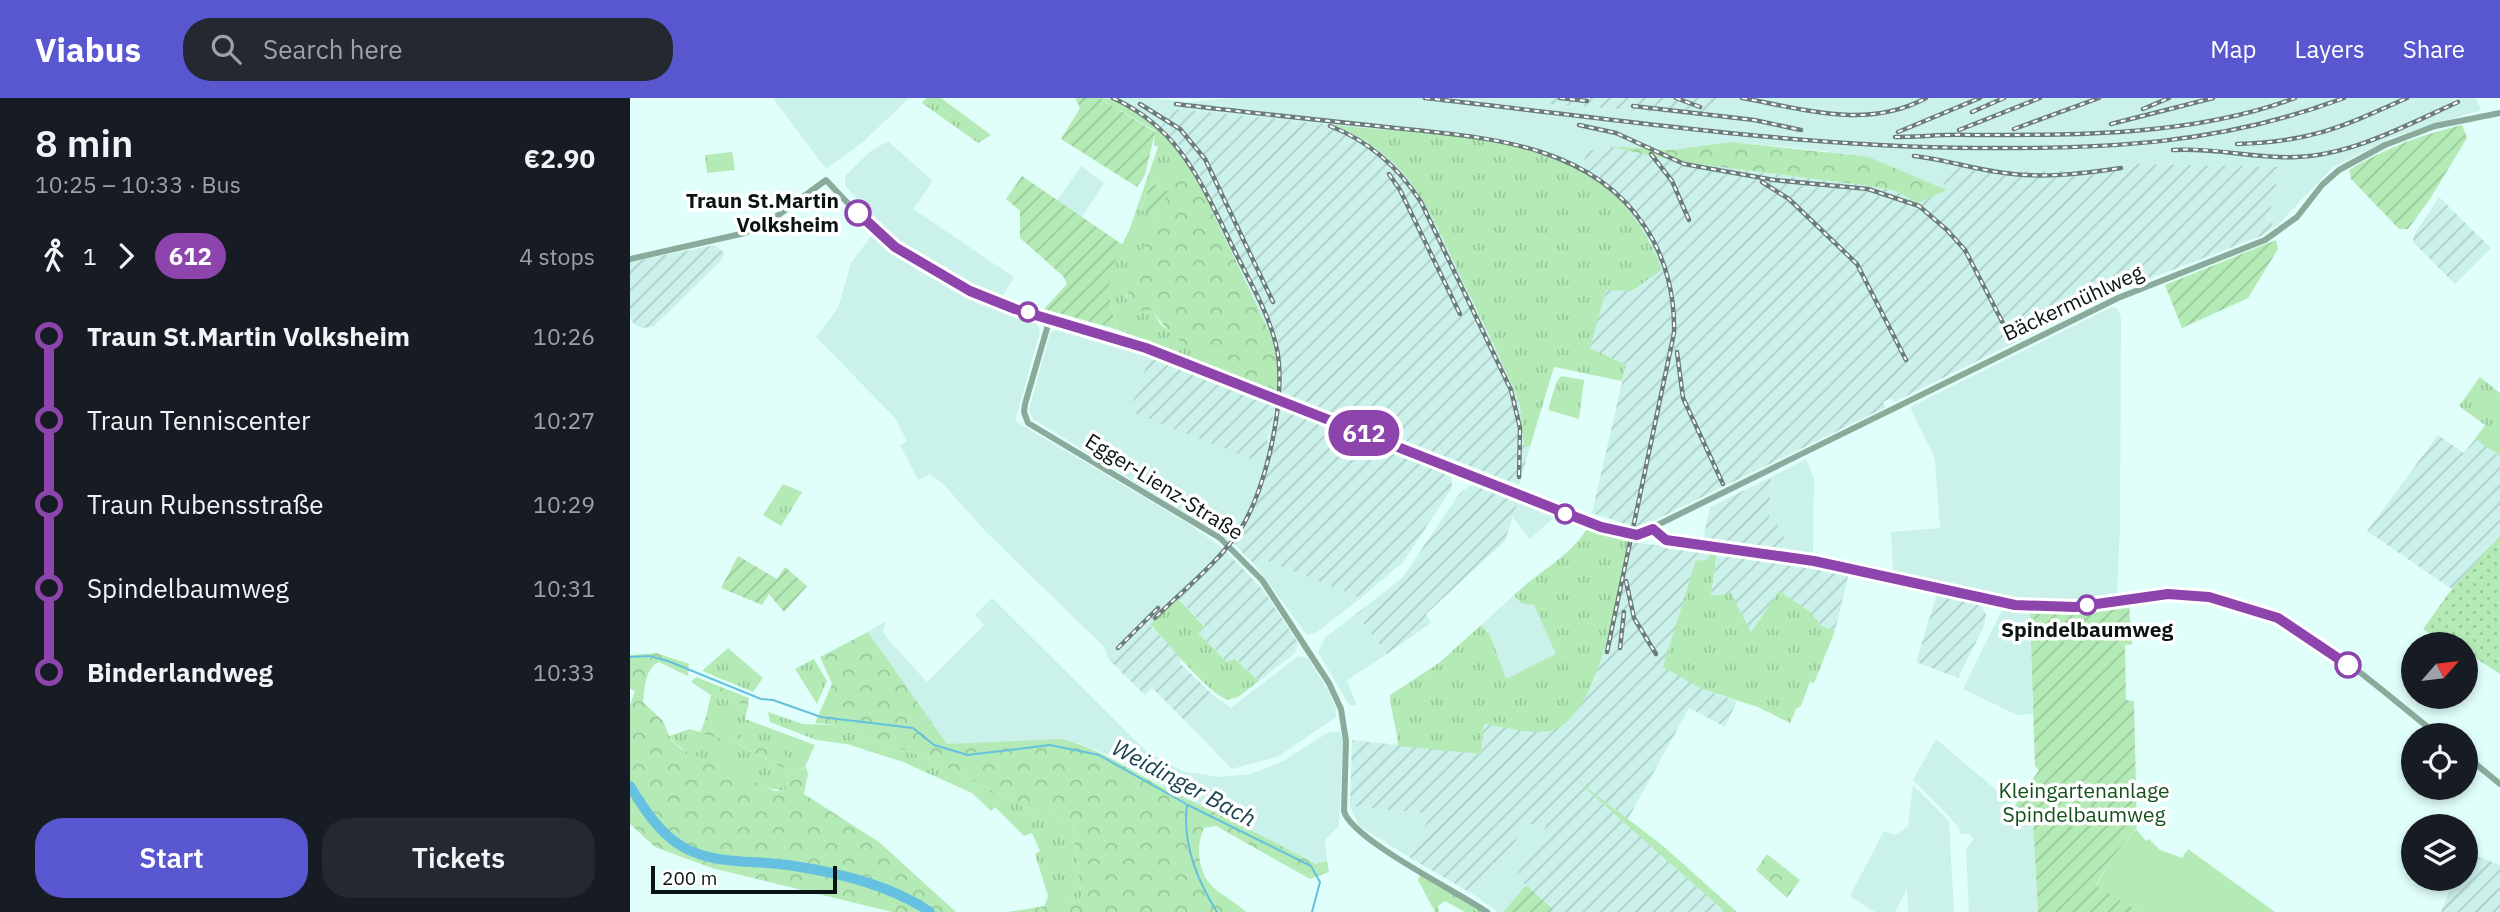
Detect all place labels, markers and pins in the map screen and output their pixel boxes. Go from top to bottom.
place label: Traun St.Martin Volksheim [686,186,839,238]
marker: Traun St.Martin Volksheim [845,200,871,226]
unlabelled marker [1018,302,1038,322]
unlabelled marker [1555,504,1575,524]
marker: Spindelbaumweg [2077,595,2097,615]
place label: Spindelbaumweg [2001,615,2173,643]
unlabelled marker [2335,652,2361,678]

